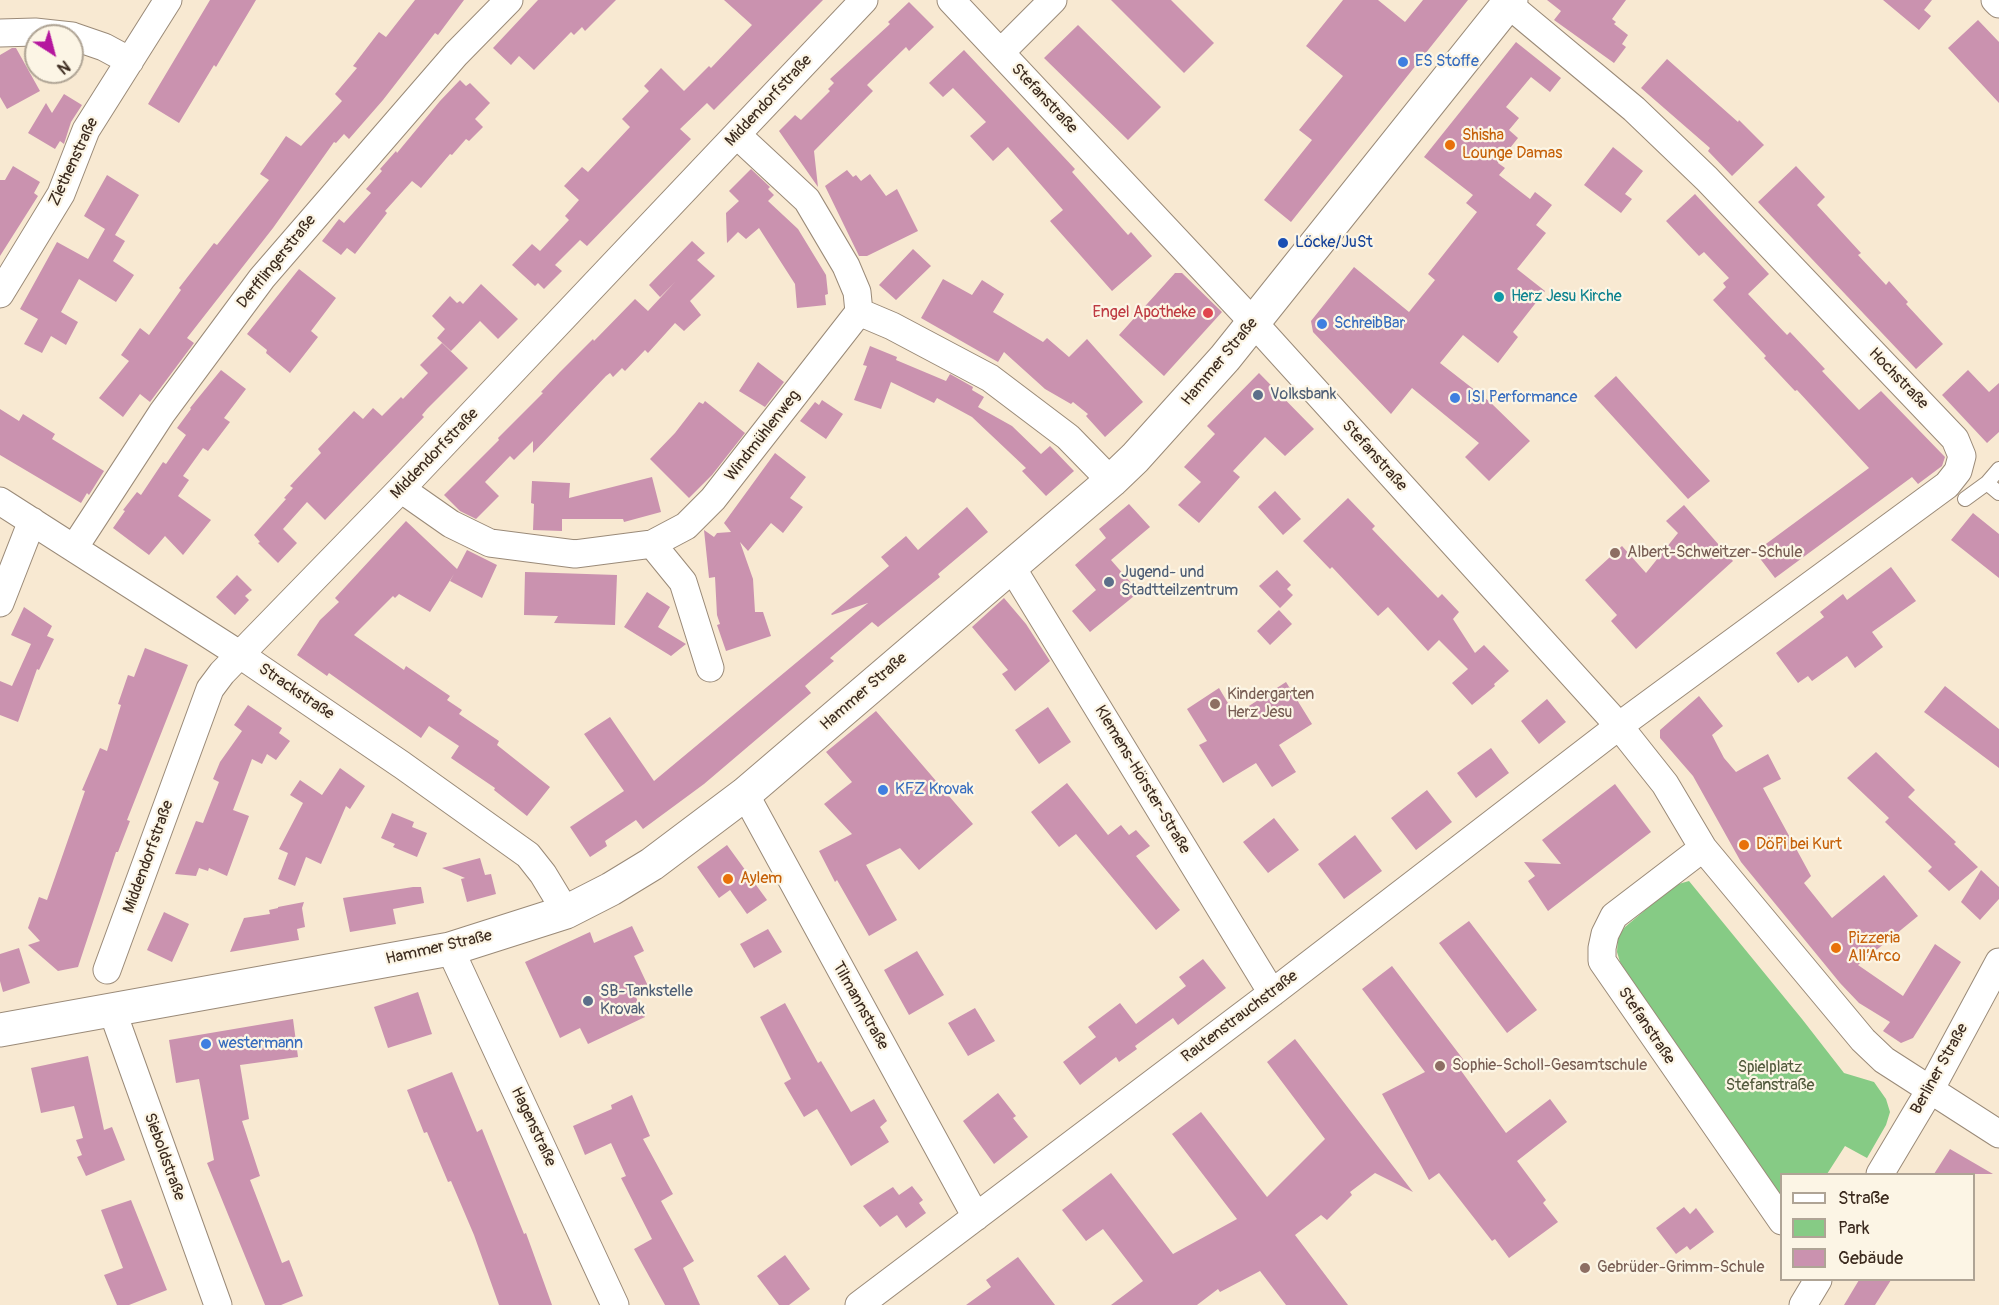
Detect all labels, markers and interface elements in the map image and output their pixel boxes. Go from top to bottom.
north arrow [24,24,84,84]
street label: Middendorfstraße [722,51,816,151]
place label: ES Stoffe [1415,52,1479,72]
marker: ES Stoffe [1396,55,1410,69]
text: N [53,56,74,78]
street label: Stefanstraße [1007,60,1081,138]
street label: Ziethenstraße [45,115,103,209]
place label: Shisha Lounge Damas [1462,126,1562,164]
marker: Shisha Lounge Damas [1443,138,1457,152]
street label: Derfflingerstraße [233,211,321,313]
place label: Löcke/JuSt [1295,233,1373,253]
marker: Löcke/JuSt [1276,236,1290,250]
place label: Herz Jesu Kirche [1511,287,1622,307]
marker: Herz Jesu Kirche [1492,290,1506,304]
place label: Engel Apotheke [1092,303,1196,323]
marker: Engel Apotheke [1201,306,1215,320]
street label: Hammer Straße [1178,314,1262,410]
place label: SchreibBar [1334,314,1405,334]
marker: SchreibBar [1315,317,1329,331]
street label: Hochstraße [1864,344,1932,414]
place label: Volksbank [1270,385,1336,405]
street label: Windmühlenweg [721,387,805,485]
marker: Volksbank [1251,388,1265,402]
place label: ISI Performance [1467,388,1577,408]
marker: ISI Performance [1448,391,1462,405]
street label: Middendorfstraße [387,405,483,503]
street label: Stefanstraße [1337,417,1411,495]
place label: Albert-Schweitzer-Schule [1627,543,1802,563]
marker: Albert-Schweitzer-Schule [1608,546,1622,560]
place label: Jugend- und Stadtteilzentrum [1121,563,1238,601]
marker: Jugend- und Stadtteilzentrum [1102,575,1116,589]
street label: Hammer Straße [817,649,911,735]
street label: Strackstraße [255,660,337,724]
place label: Kindergarten Herz Jesu [1227,685,1314,723]
marker: Kindergarten Herz Jesu [1208,697,1222,711]
street label: Klemens-Hörster-Straße [1090,702,1194,858]
place label: KFZ Krovak [895,780,974,800]
marker: KFZ Krovak [876,783,890,797]
street label: Middendorfstraße [120,798,178,916]
place label: DöPi bei Kurt [1756,835,1842,855]
marker: DöPi bei Kurt [1737,838,1751,852]
place label: Aylem [740,869,782,889]
marker: Aylem [721,872,735,886]
street label: Hammer Straße [384,926,494,970]
place label: Pizzeria All’Arco [1848,929,1901,967]
marker: Pizzeria All’Arco [1829,941,1843,955]
street label: Tilmannstraße [828,959,892,1053]
street label: Rautenstrauchstraße [1178,967,1302,1067]
place label: SB-Tankstelle Krovak [600,982,693,1020]
street label: Stefanstraße [1613,984,1679,1068]
marker: SB-Tankstelle Krovak [581,994,595,1008]
street label: Berliner Straße [1907,1020,1973,1118]
place label: westermann [218,1034,303,1054]
marker: westermann [199,1037,213,1051]
place label: Sophie-Scholl-Gesamtschule [1452,1056,1647,1076]
park label: Spielplatz Stefanstraße [1726,1058,1814,1096]
marker: Sophie-Scholl-Gesamtschule [1433,1059,1447,1073]
street label: Hagenstraße [506,1084,560,1170]
street label: Sieboldstraße [139,1111,189,1203]
legend [1780,1173,1975,1281]
text: Straße [1838,1187,1889,1210]
text: Park [1838,1217,1870,1240]
text: Gebäude [1838,1247,1903,1270]
place label: Gebrüder-Grimm-Schule [1597,1258,1764,1278]
marker: Gebrüder-Grimm-Schule [1578,1261,1592,1275]

